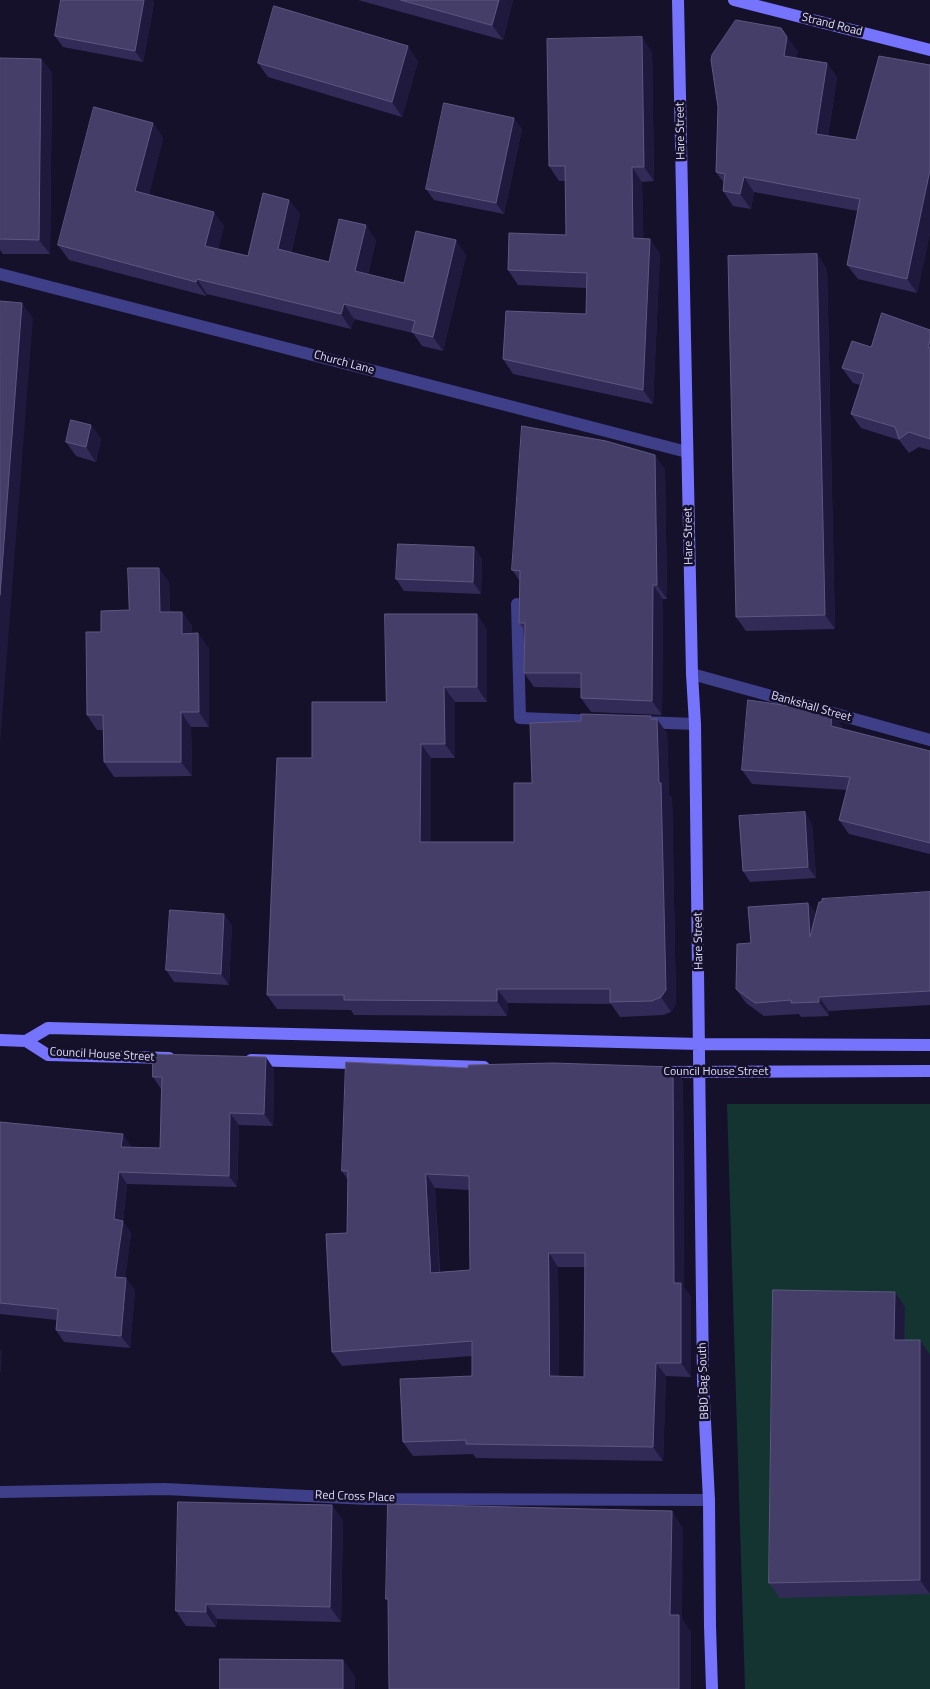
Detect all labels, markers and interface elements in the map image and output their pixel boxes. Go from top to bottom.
street label: Strand Road [800,10,864,40]
street label: Hare Street [673,102,689,160]
street label: Church Lane [312,348,376,378]
street label: Hare Street [681,507,697,565]
street label: Bankshall Street [769,689,853,725]
street label: Hare Street [691,912,707,970]
street label: Council House Street [49,1045,155,1065]
street label: Council House Street [664,1065,768,1079]
street label: BBD Bag South [695,1342,713,1420]
street label: Red Cross Place [315,1488,395,1506]

